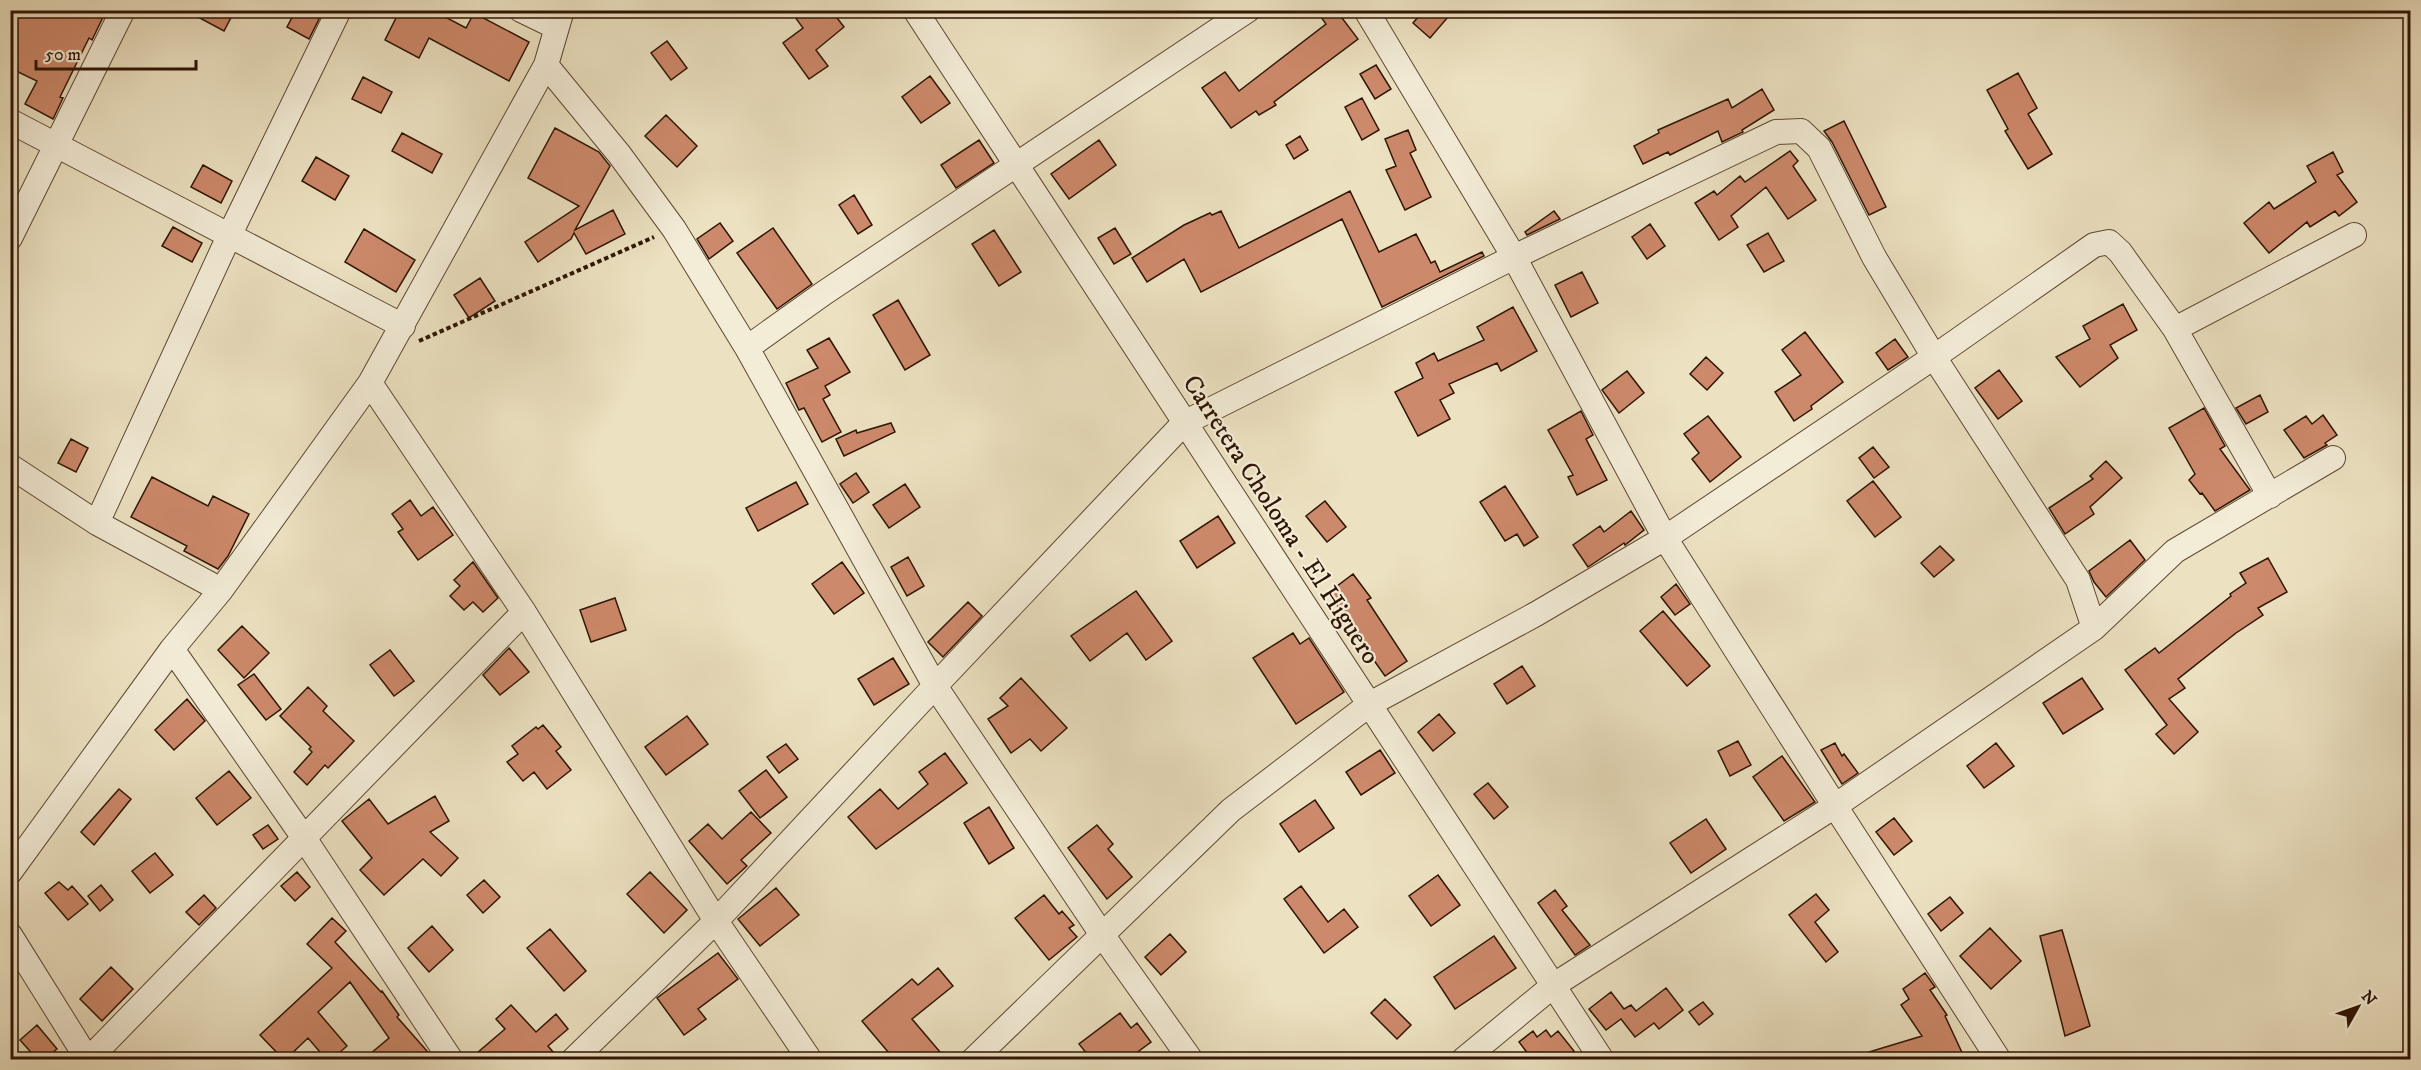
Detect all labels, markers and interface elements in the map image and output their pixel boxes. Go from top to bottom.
scale bar [36,33,196,71]
text: 50 m [45,44,81,66]
street label: Carretera Choloma - El Higuero [1175,369,1387,671]
north arrow [2328,977,2388,1037]
text: N [2357,987,2381,1009]

